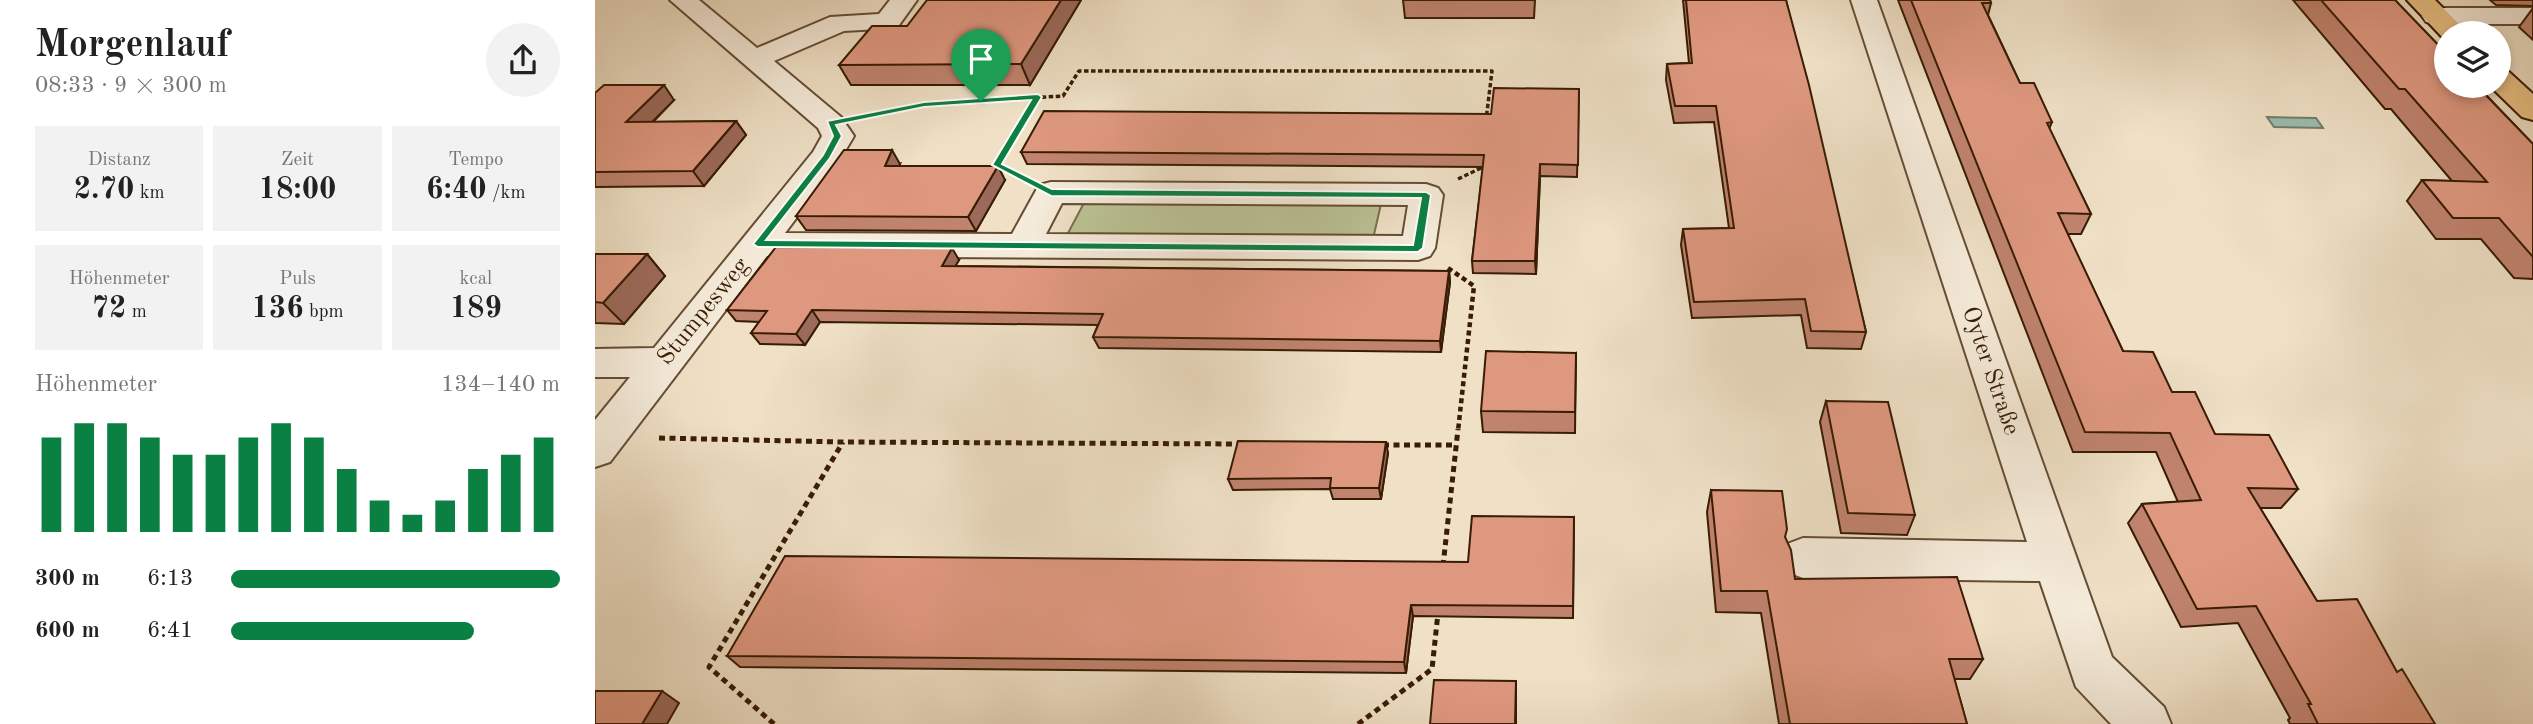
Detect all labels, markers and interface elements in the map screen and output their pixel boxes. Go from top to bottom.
map controls [2434,21,2511,98]
button: layers [2434,21,2511,98]
button: share [486,23,560,97]
text: Morgenlauf [35,27,230,65]
pin [951,29,1011,101]
icon: arrive [962,40,1000,78]
text: 08:33 · 9 × 300 m [35,74,227,97]
text: Distanz [88,151,151,170]
text: Zeit [281,151,314,170]
text: Tempo [448,151,504,170]
text: 2.70 [74,175,134,205]
text: 18:00 [258,175,336,205]
text: 6:40 [426,175,487,205]
text: km [134,184,165,203]
text: /km [487,184,526,203]
street label: Stumpesweg [654,254,754,370]
text: Höhenmeter [69,270,170,289]
text: Puls [279,270,316,289]
text: kcal [459,270,492,289]
text: 72 [92,294,126,324]
text: 136 [251,294,304,324]
text: 189 [450,294,502,324]
text: m [126,303,147,322]
text: bpm [304,303,344,322]
street label: Oyter Straße [1957,304,2023,438]
text: Höhenmeter [35,373,157,396]
text: 134–140 m [441,373,560,396]
text: 300 m [35,567,100,590]
text: 6:13 [147,567,193,590]
text: 600 m [35,619,100,642]
text: 6:41 [147,619,193,642]

